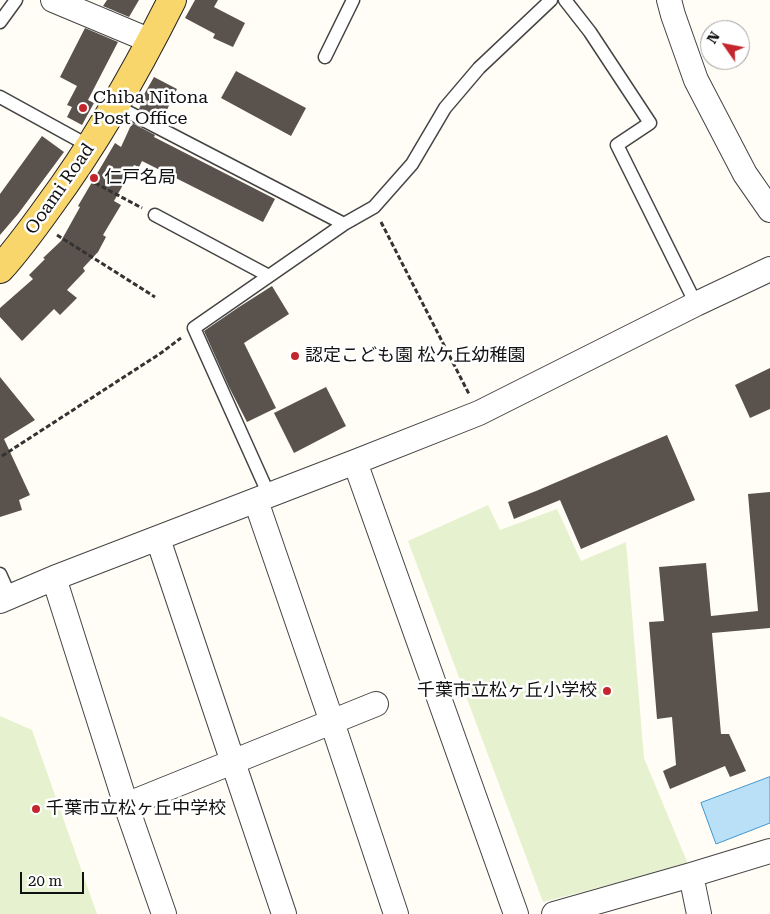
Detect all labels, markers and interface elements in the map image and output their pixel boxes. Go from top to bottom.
north arrow [700,20,750,70]
text: N [704,28,723,46]
place label: Chiba Nitona Post Office [93,87,208,130]
marker: Chiba Nitona Post Office [77,102,89,114]
street label: Ooami Road [21,139,99,239]
place label: 仁戸名局 [104,167,176,189]
marker: 仁戸名局 [88,172,100,184]
place label: 認定こども園 松ケ丘幼稚園 [305,345,526,367]
marker: 認定こども園 松ケ丘幼稚園 [289,350,301,362]
place label: 千葉市立松ヶ丘小学校 [417,680,597,702]
marker: 千葉市立松ヶ丘小学校 [601,685,613,697]
place label: 千葉市立松ヶ丘中学校 [46,798,226,820]
marker: 千葉市立松ヶ丘中学校 [30,803,42,815]
scale bar [22,862,86,894]
text: 20 m [28,872,62,890]

